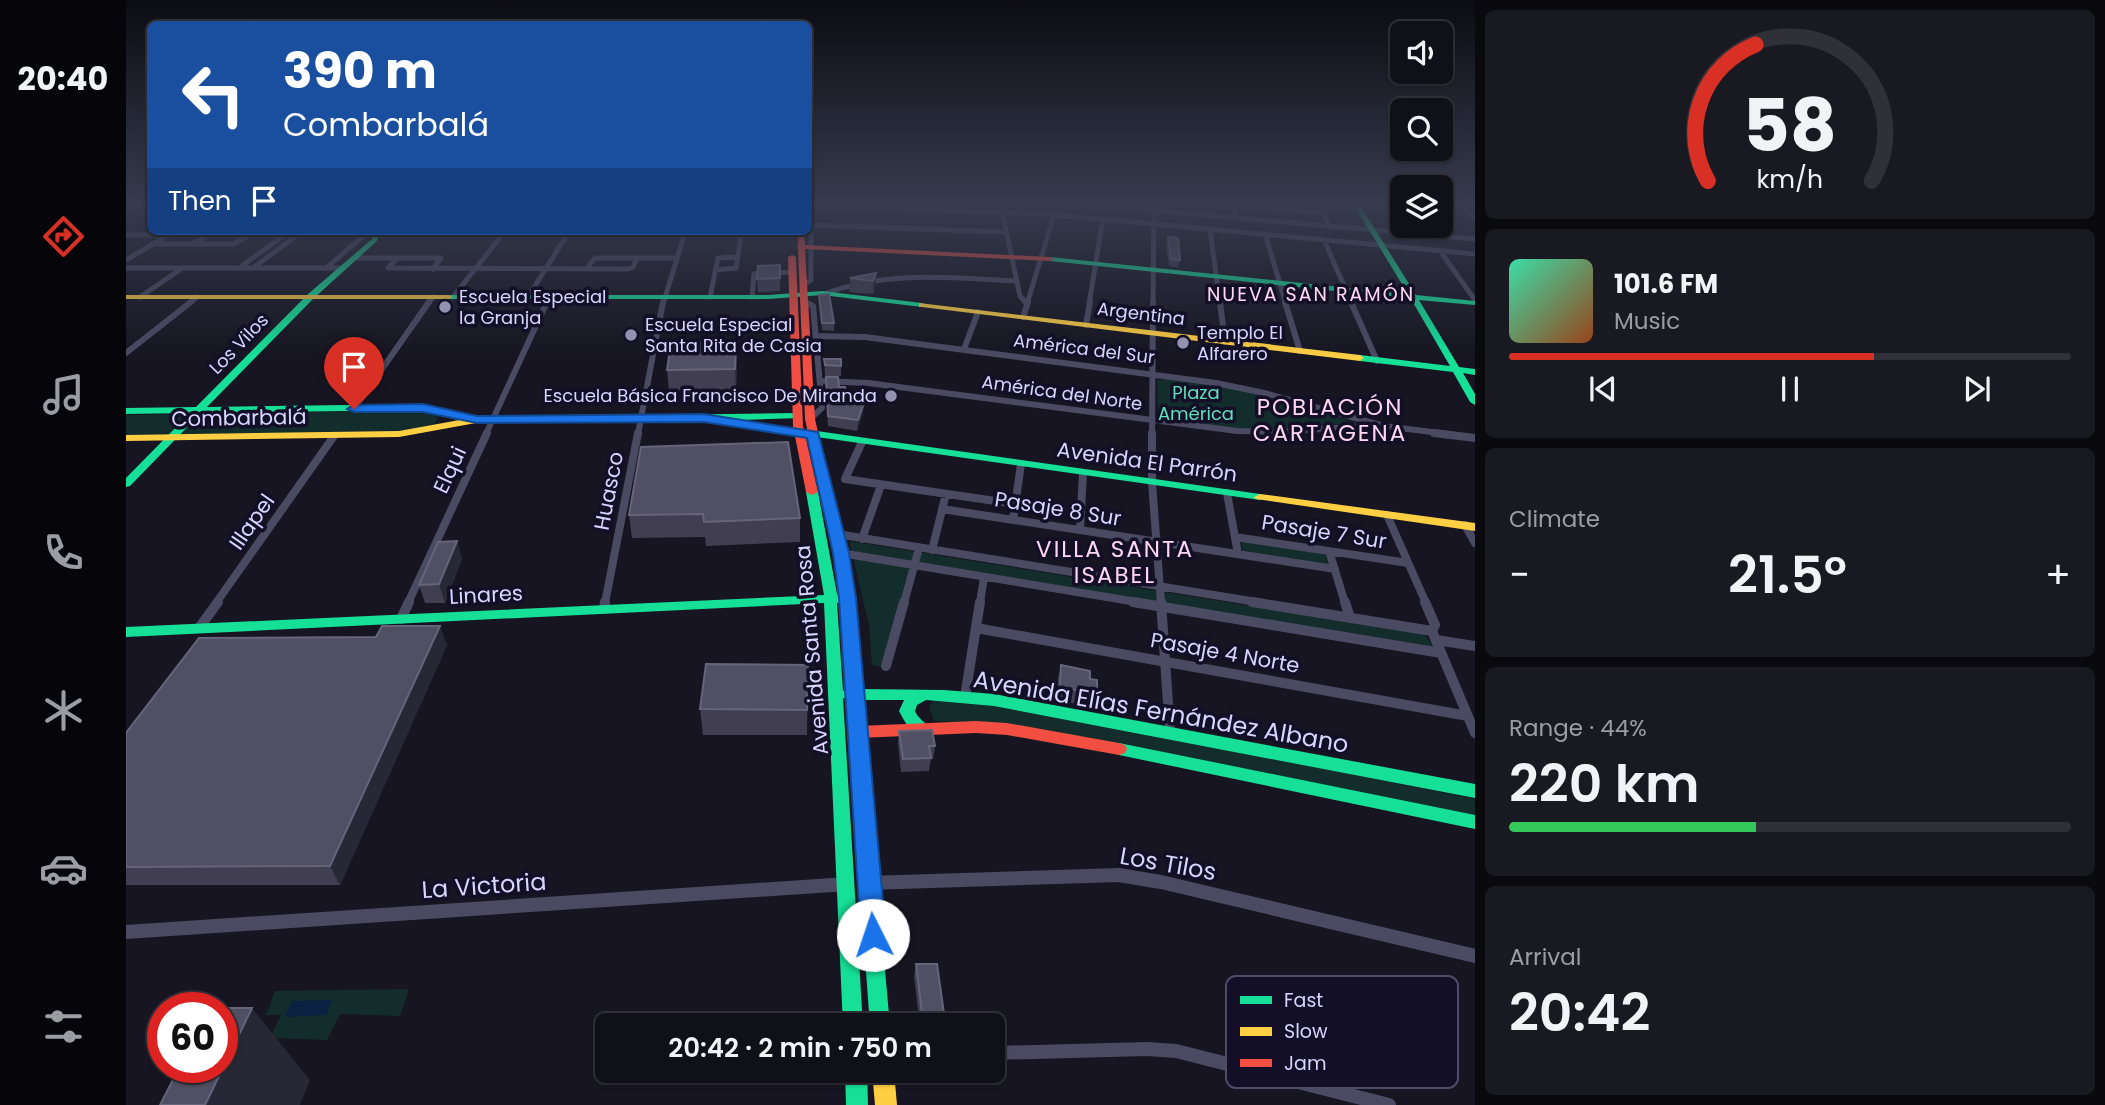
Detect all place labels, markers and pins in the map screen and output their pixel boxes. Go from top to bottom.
place label: Escuela Especial la Granja [459,284,607,330]
marker: Escuela Especial la Granja [437,299,453,315]
place label: Escuela Especial Santa Rita de Casia [645,312,822,358]
place label: Templo El Alfarero [1197,320,1283,366]
marker: Escuela Especial Santa Rita de Casia [623,327,639,343]
marker: Templo El Alfarero [1175,335,1191,351]
pin [324,337,384,409]
place label: Escuela Básica Francisco De Miranda [544,383,877,408]
marker: Escuela Básica Francisco De Miranda [883,388,899,404]

